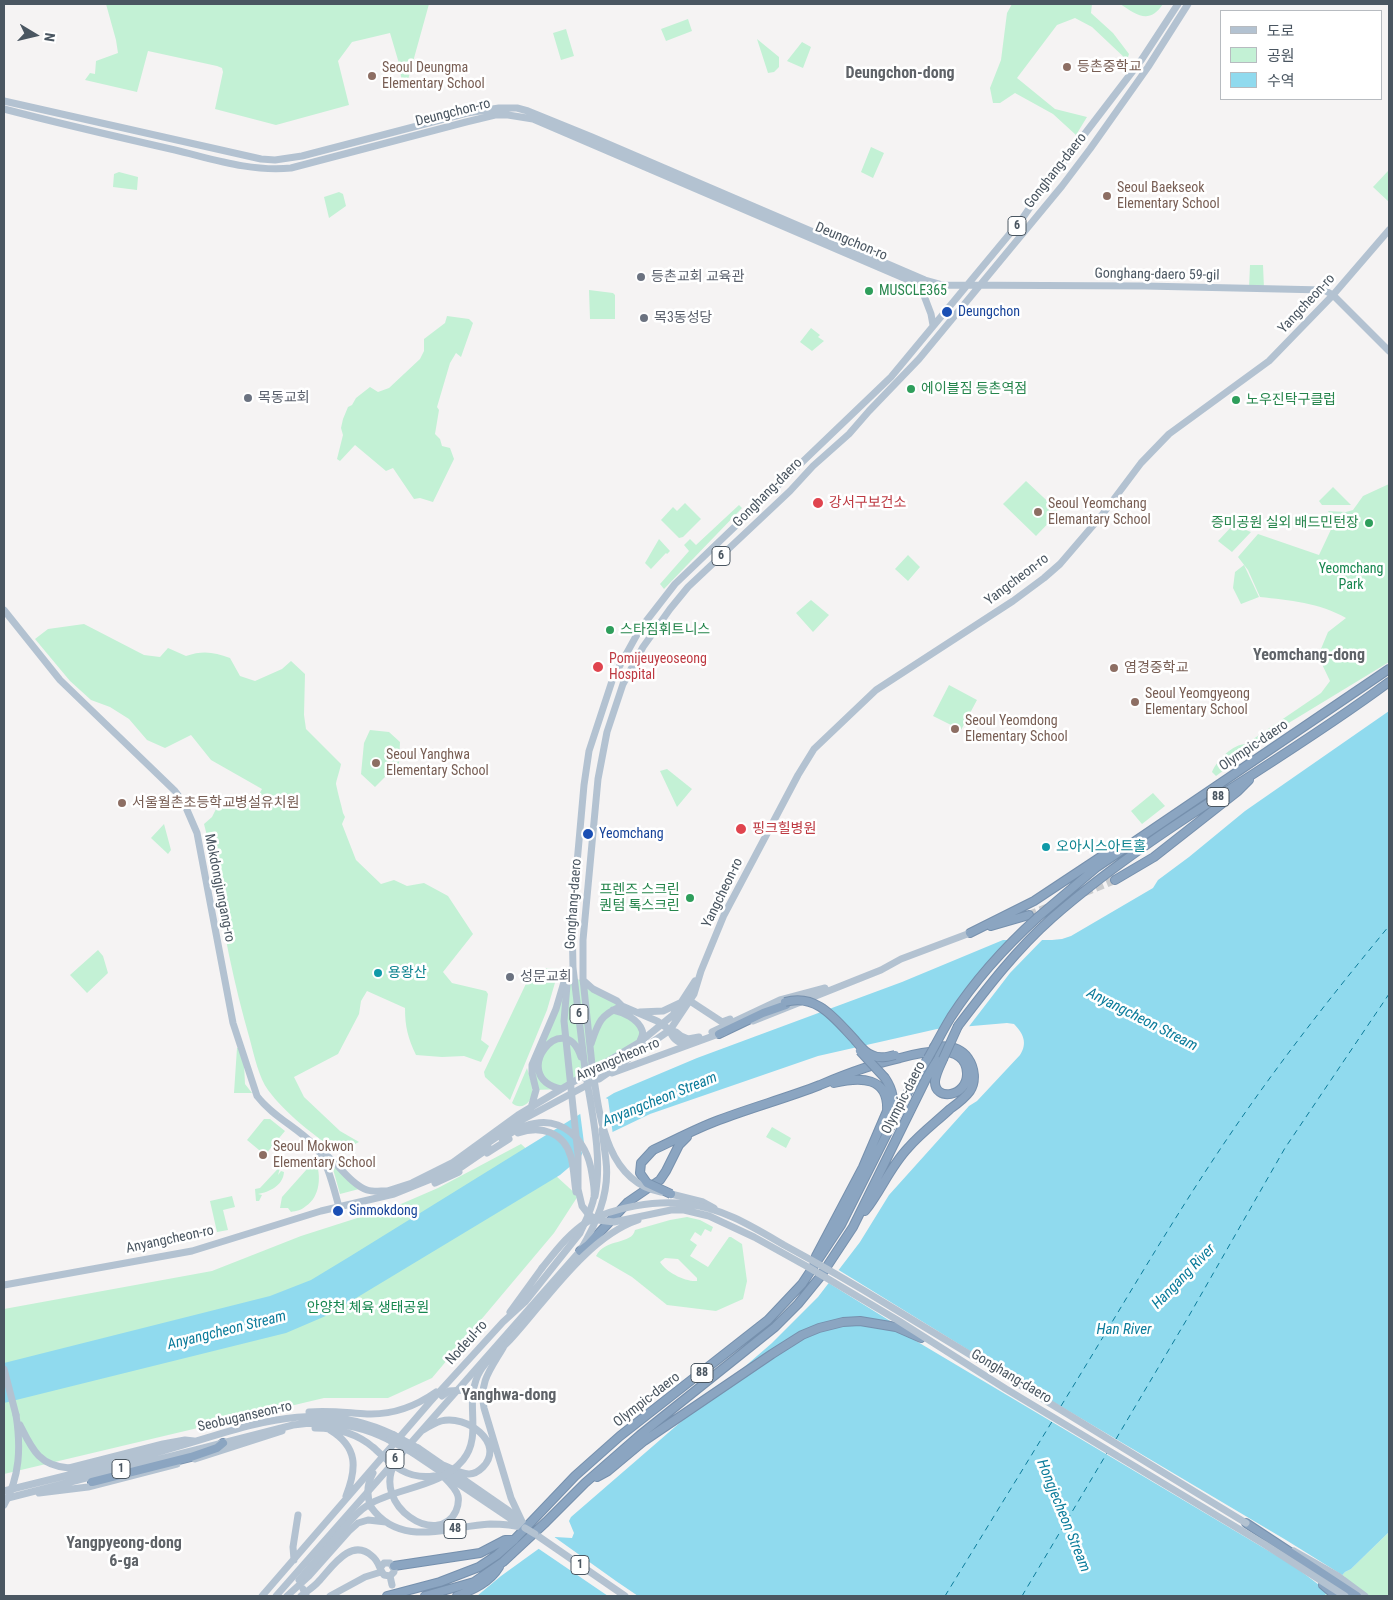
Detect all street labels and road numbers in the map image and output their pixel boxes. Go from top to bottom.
street label: Deungchon-ro [414,96,492,130]
street label: Gonghang-daero [1021,130,1091,212]
road number: 6 [1008,217,1026,236]
street label: Deungchon-ro [812,219,890,265]
street label: Gonghang-daero 59-gil [1094,266,1220,284]
street label: Yangcheon-ro [1275,271,1339,337]
street label: Gonghang-daero [730,455,806,531]
road number: 6 [712,546,730,566]
street label: Yangcheon-ro [982,551,1052,609]
street label: Olympic-daero [1216,717,1292,775]
road number: 88 [1207,788,1229,806]
street label: Mokdongjungang-ro [200,832,238,944]
street label: Yangcheon-ro [699,855,747,931]
street label: Gonghang-daero [562,858,586,950]
road number: 6 [570,1004,588,1024]
street label: Anyangcheon-ro [574,1035,662,1085]
street label: Olympic-daero [878,1059,930,1137]
street label: Anyangcheon-ro [125,1223,215,1257]
street label: Nodeul-ro [443,1317,491,1369]
street label: Gonghang-daero [968,1346,1054,1408]
road number: 88 [691,1364,713,1382]
street label: Olympic-daero [611,1369,683,1431]
street label: Seobuganseon-ro [196,1398,294,1436]
road number: 6 [386,1450,404,1468]
road number: 1 [112,1460,130,1478]
road number: 48 [444,1520,466,1538]
road number: 1 [571,1556,589,1574]

